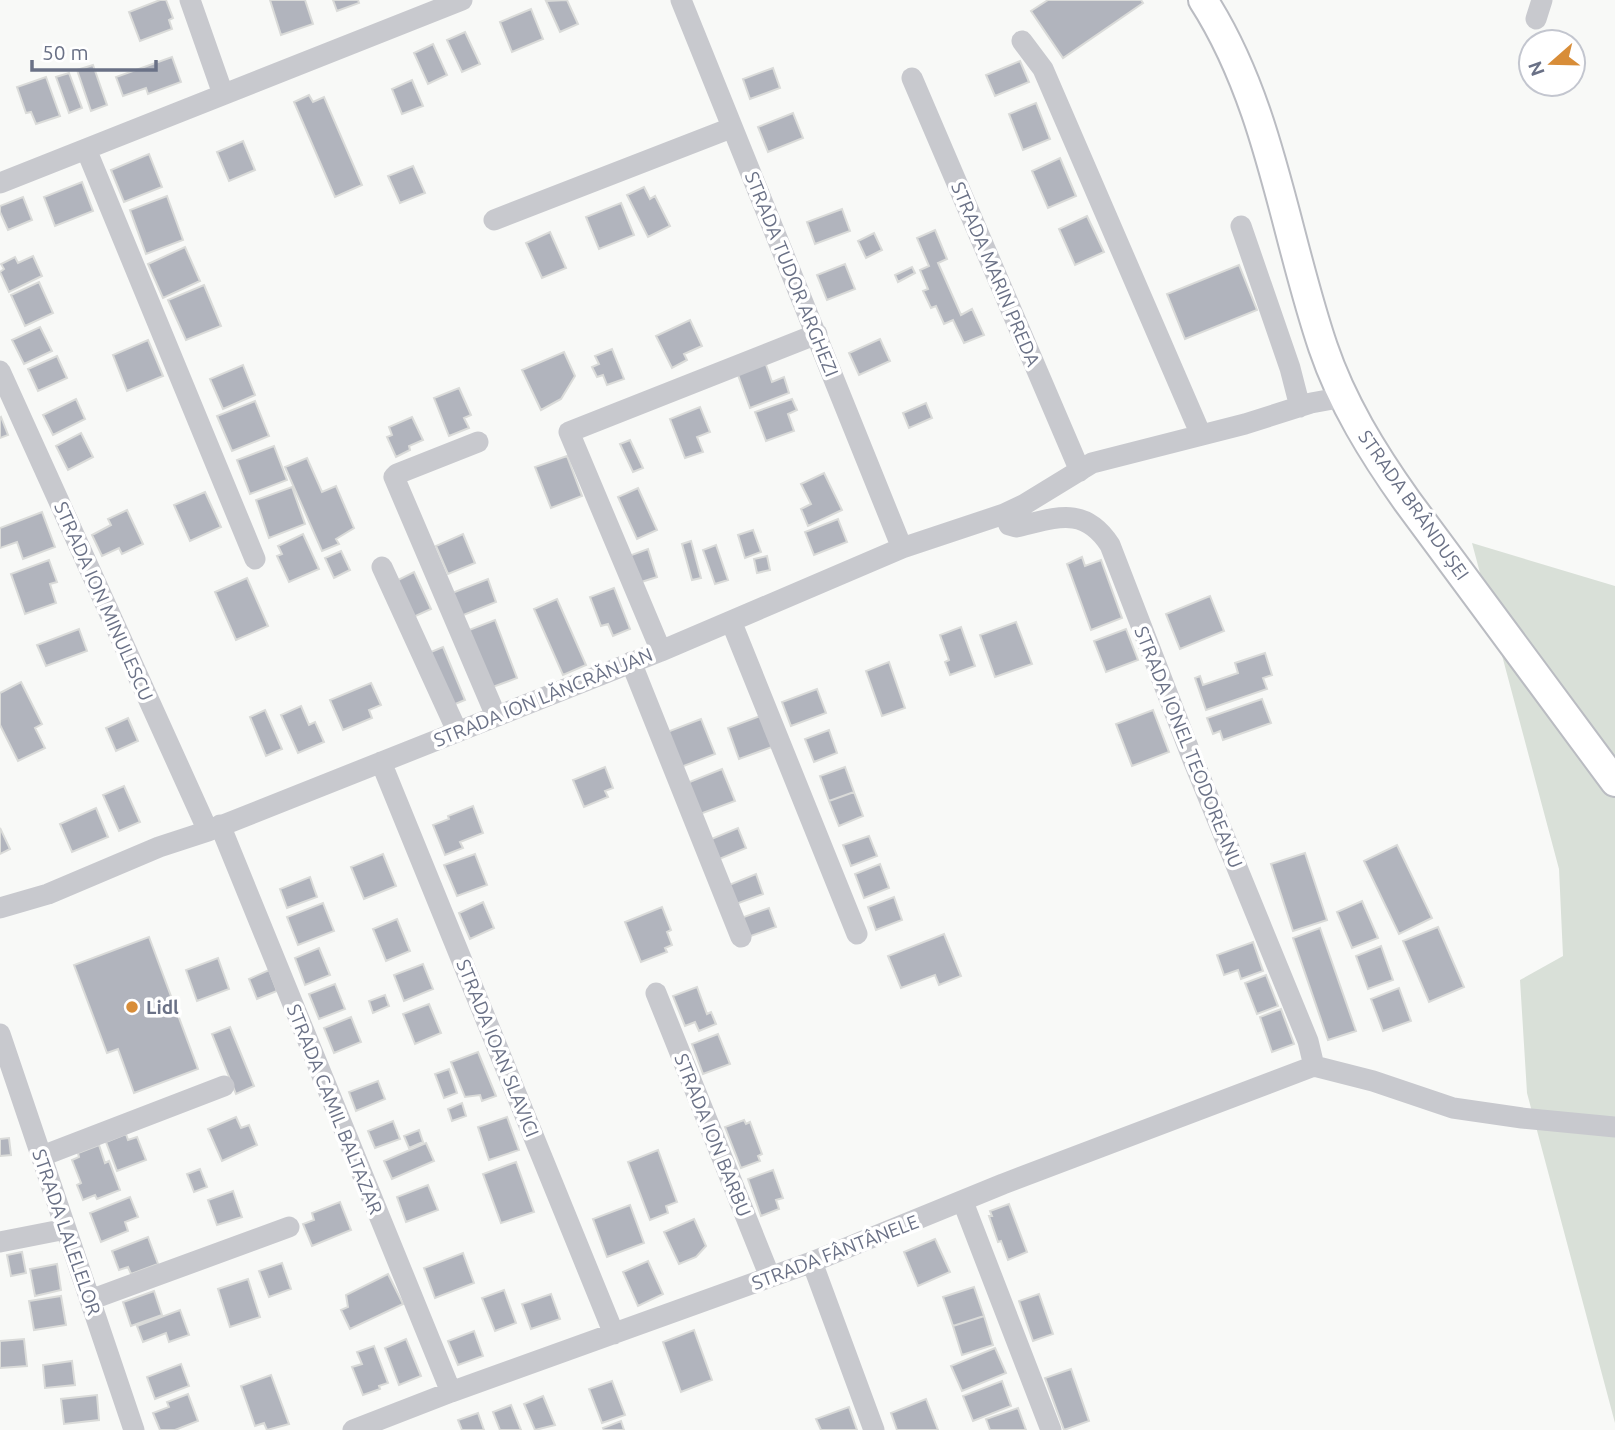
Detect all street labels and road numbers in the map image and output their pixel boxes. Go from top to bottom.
street label: STRADA TUDOR ARGHEZI [741,168,843,380]
street label: STRADA MARIN PREDA [947,179,1045,370]
street label: STRADA BRÂNDUȘEI [1354,426,1474,584]
street label: STRADA ION MINULESCU [50,498,158,704]
street label: STRADA IONEL TEODOREANU [1130,623,1248,871]
street label: STRADA ION LĂNCRĂNJAN [430,643,656,751]
street label: STRADA IOAN SLAVICI [452,956,544,1140]
street label: STRADA CAMIL BALTAZAR [283,1001,387,1217]
street label: STRADA ION BARBU [670,1050,756,1220]
street label: STRADA LALELELOR [28,1146,106,1318]
street label: STRADA FÂNTÂNELE [749,1210,921,1294]

